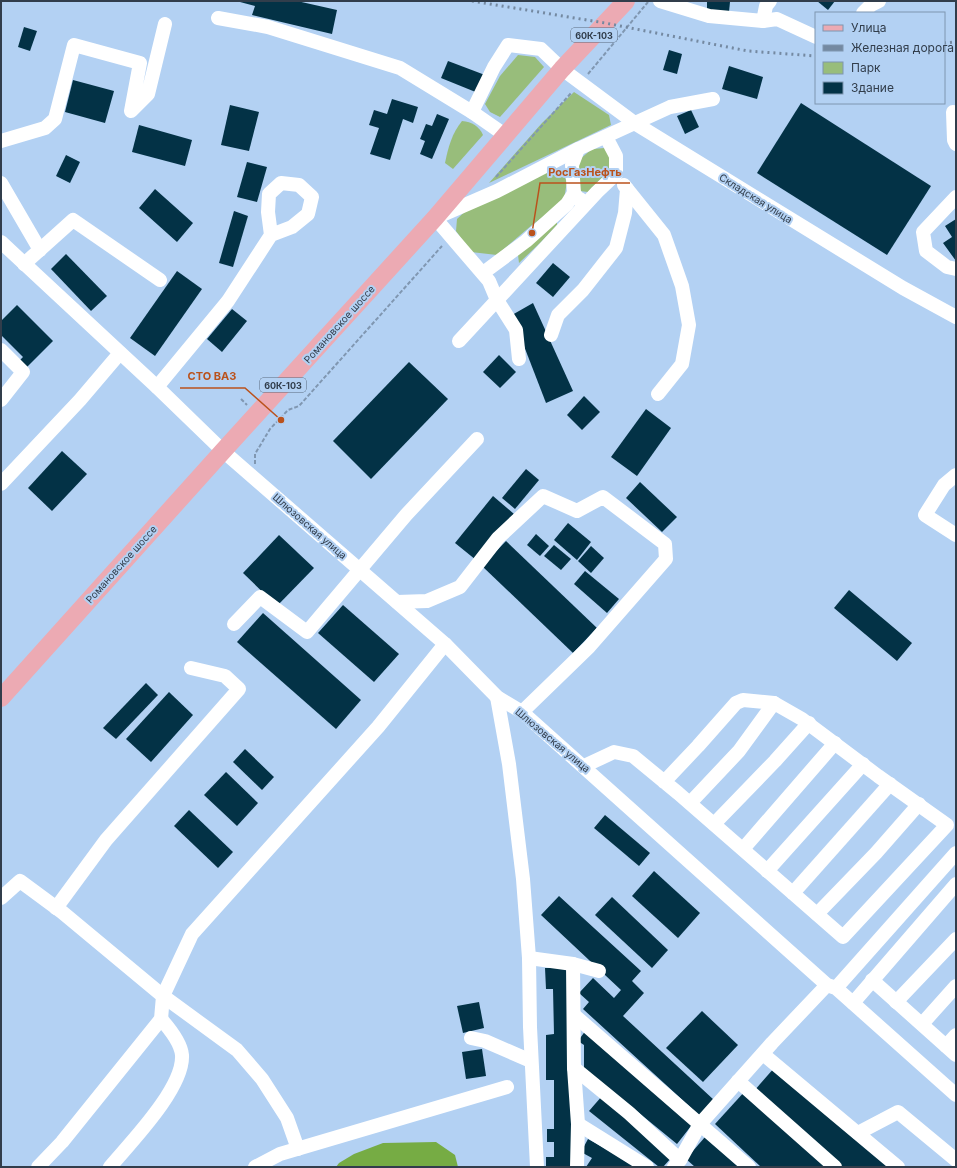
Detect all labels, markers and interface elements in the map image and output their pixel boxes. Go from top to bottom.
legend [815,12,945,104]
text: Улица [851,20,886,35]
road number: 60К-103 [571,28,617,42]
text: Железная дорога [851,40,954,55]
text: Парк [851,60,881,75]
text: Здание [851,80,894,95]
callout: РосГазНефть [540,160,630,183]
text: РосГазНефть [548,165,622,179]
street label: Складская улица [717,171,795,225]
street label: Романовское шоссе [301,283,377,365]
callout: СТО ВАЗ [180,365,245,388]
text: СТО ВАЗ [188,369,236,383]
road number: 60К-103 [260,378,306,392]
street label: Шлюзовская улица [271,491,349,561]
street label: Романовское шоссе [83,523,159,605]
street label: Шлюзовская улица [513,705,593,775]

